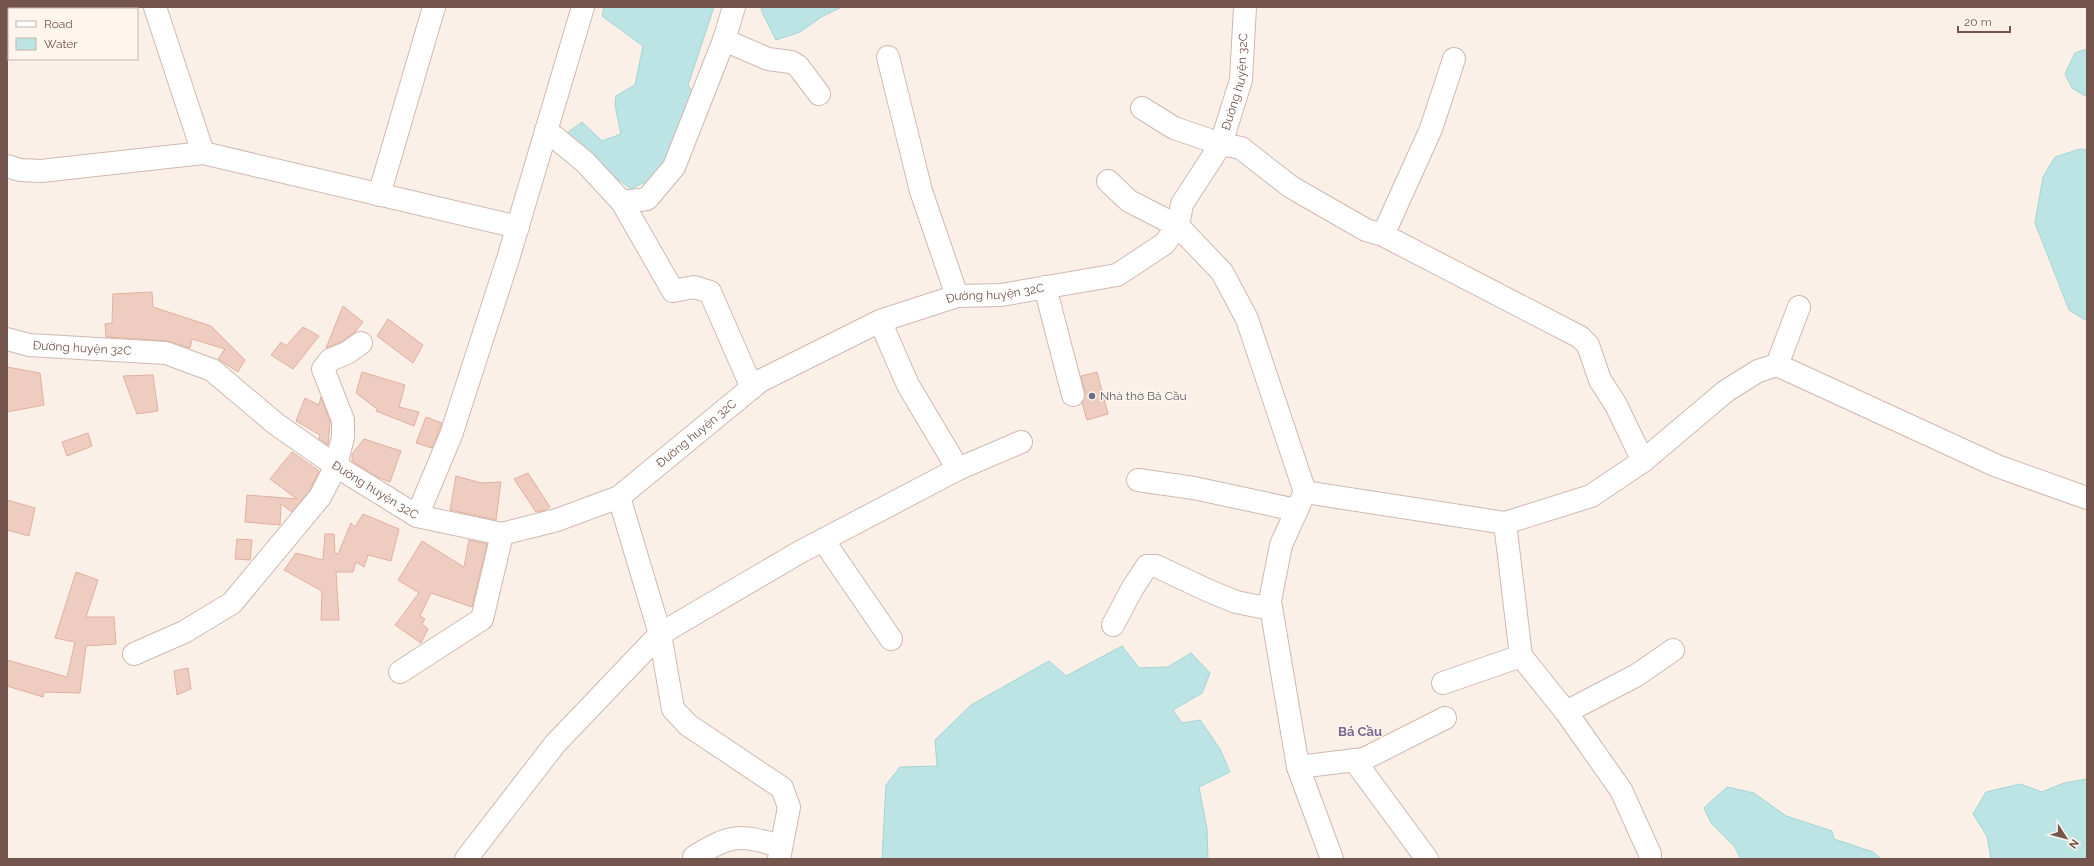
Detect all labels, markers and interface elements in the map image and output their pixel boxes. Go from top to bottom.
legend [8,8,138,60]
scale bar [1958,8,2010,34]
text: 20 m [1964,15,1992,29]
text: Road [44,17,73,31]
street label: Đường huyện 32C [1219,33,1251,132]
text: Water [44,37,78,51]
street label: Đường huyện 32C [944,281,1045,306]
street label: Đường huyện 32C [32,338,132,358]
place label: Nhà thờ Bá Cầu [1100,389,1187,403]
marker: Nhà thờ Bá Cầu [1087,391,1097,401]
street label: Đường huyện 32C [654,397,739,470]
street label: Đường huyện 32C [329,458,421,522]
district label: Bá Cầu [1338,724,1382,739]
north arrow [2046,818,2086,858]
text: N [2066,836,2081,851]

